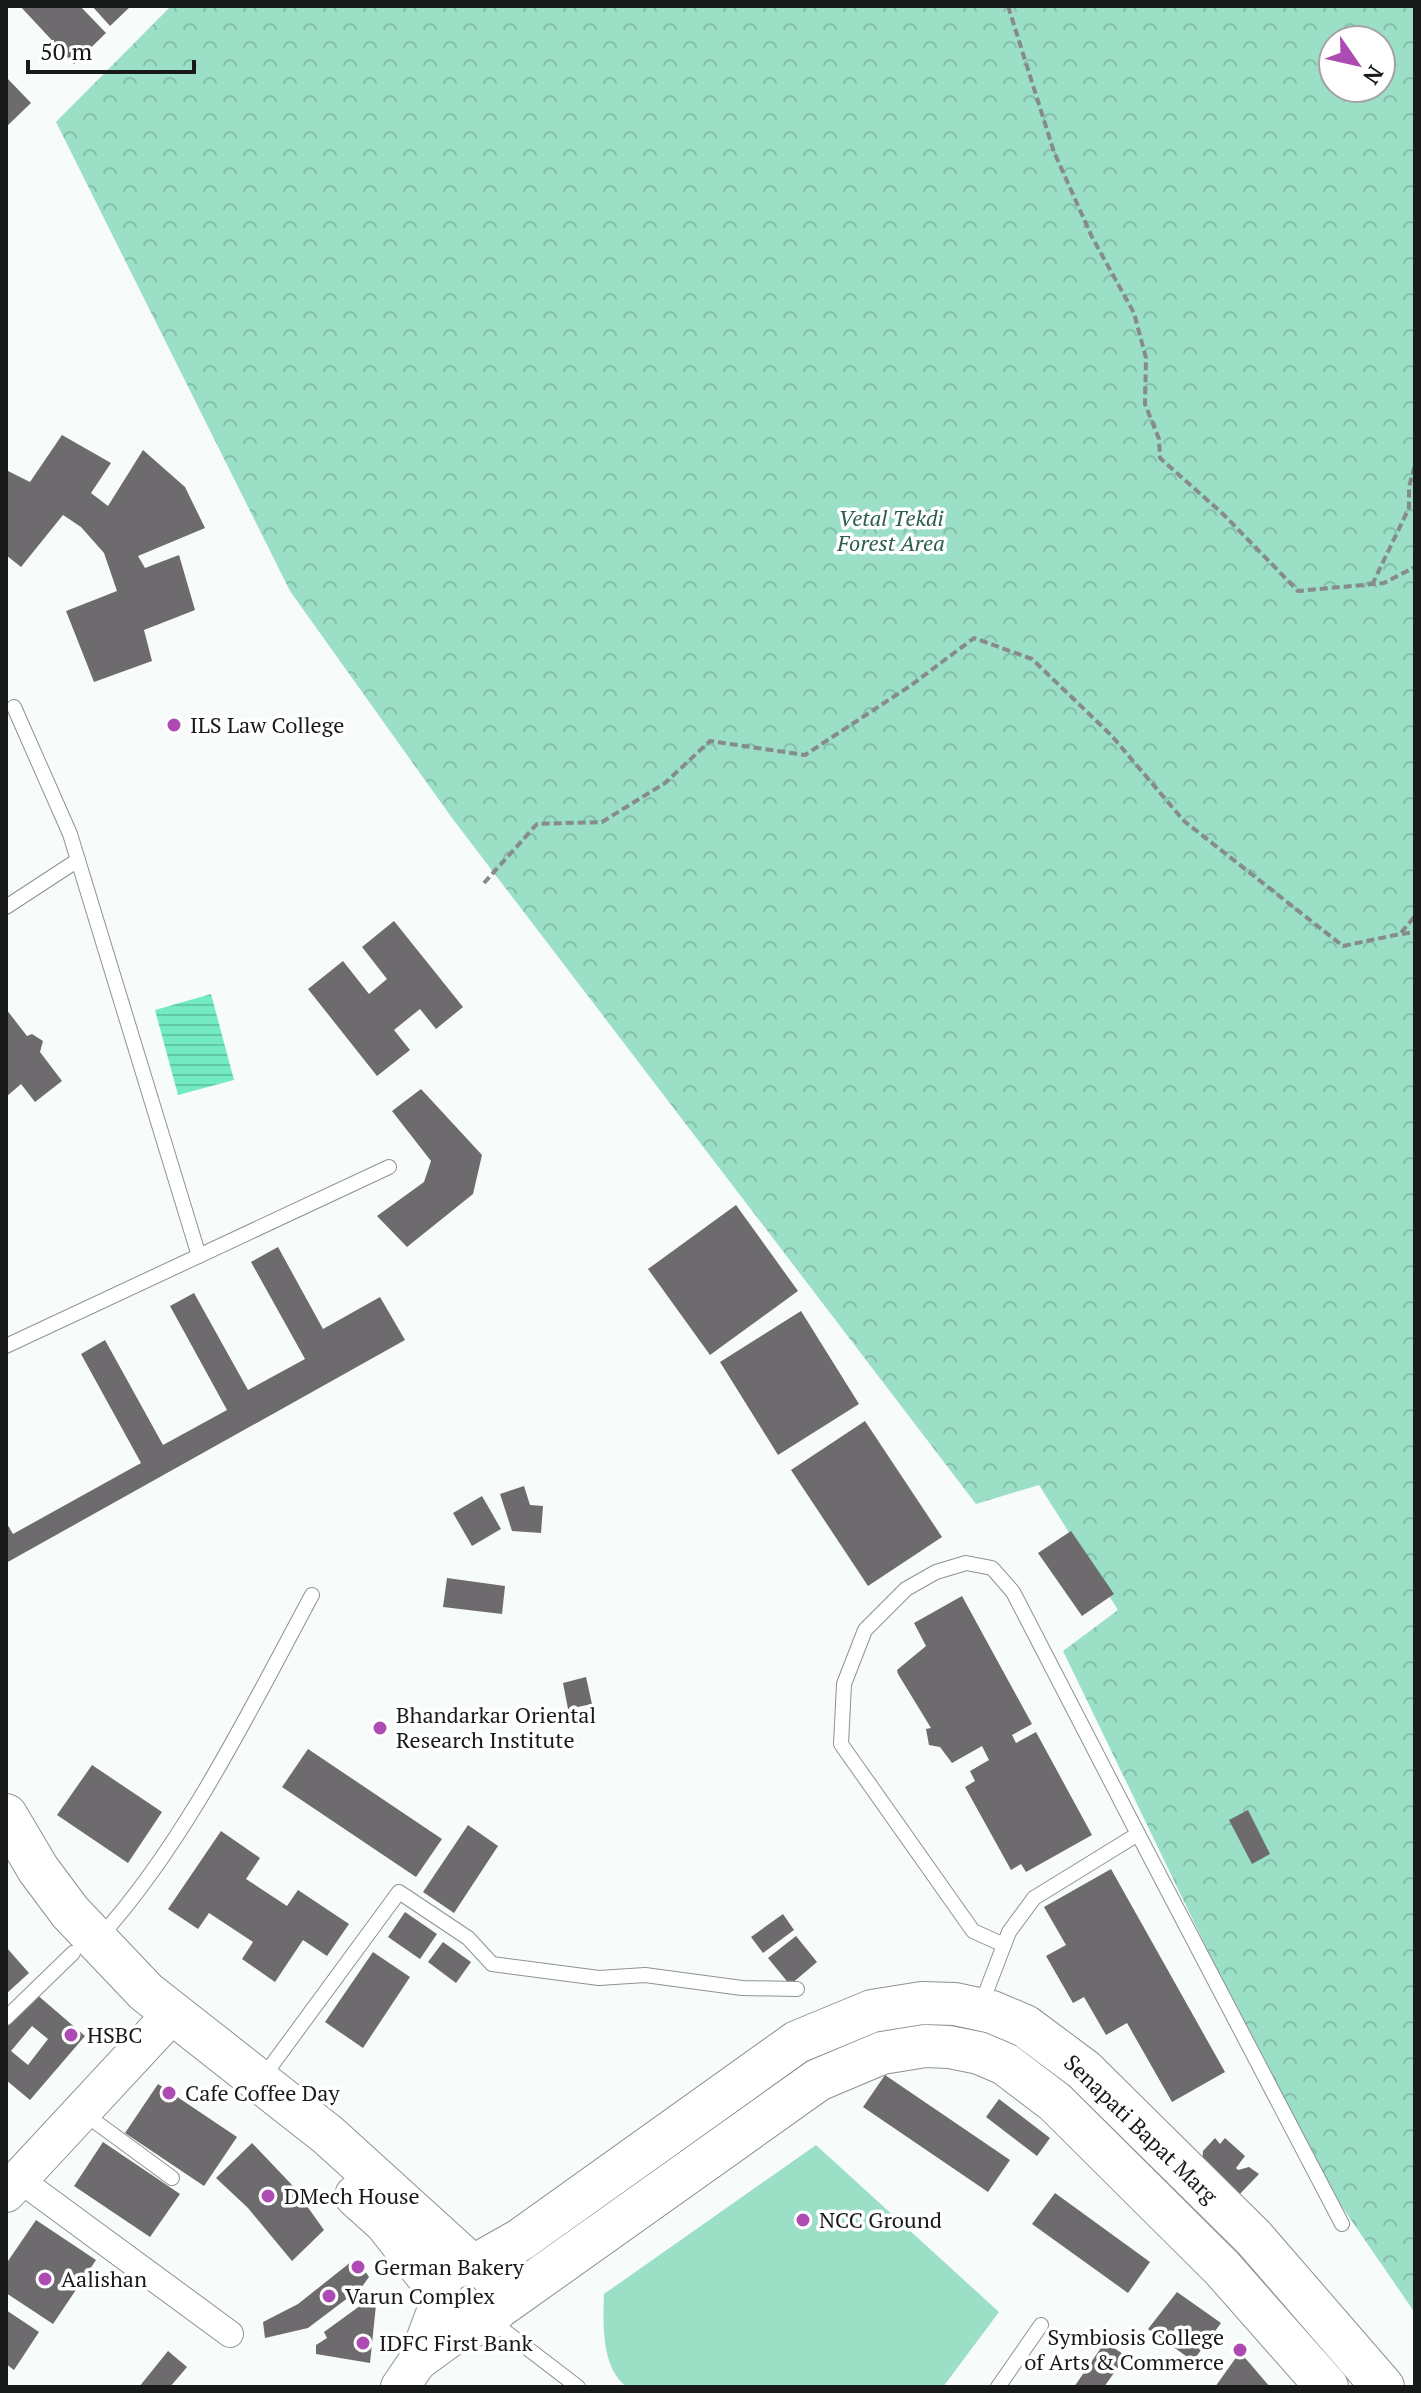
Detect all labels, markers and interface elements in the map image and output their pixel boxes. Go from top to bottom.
scale bar [28,24,194,74]
north arrow [1317,24,1397,104]
text: 50 m [40,35,92,67]
text: N [1357,60,1391,91]
park label: Vetal Tekdi Forest Area [836,503,945,557]
place label: ILS Law College [190,710,344,739]
marker: ILS Law College [165,716,183,734]
place label: Bhandarkar Oriental Research Institute [396,1700,596,1754]
marker: Bhandarkar Oriental Research Institute [371,1719,389,1737]
place label: HSBC [87,2020,143,2049]
marker: HSBC [62,2026,80,2044]
street label: Senapati Bapat Marg [1058,2048,1225,2210]
place label: Cafe Coffee Day [185,2078,340,2107]
marker: Cafe Coffee Day [160,2084,178,2102]
place label: DMech House [284,2181,420,2210]
marker: DMech House [259,2187,277,2205]
place label: NCC Ground [819,2205,942,2234]
marker: NCC Ground [794,2211,812,2229]
place label: German Bakery [374,2252,525,2281]
marker: German Bakery [349,2258,367,2276]
place label: Aalishan [61,2264,147,2293]
marker: Aalishan [36,2270,54,2288]
place label: Varun Complex [345,2281,495,2310]
marker: Varun Complex [320,2287,338,2305]
place label: Symbiosis College of Arts & Commerce [1024,2322,1224,2376]
place label: IDFC First Bank [379,2328,534,2357]
marker: IDFC First Bank [354,2334,372,2352]
marker: Symbiosis College of Arts & Commerce [1231,2341,1249,2359]

